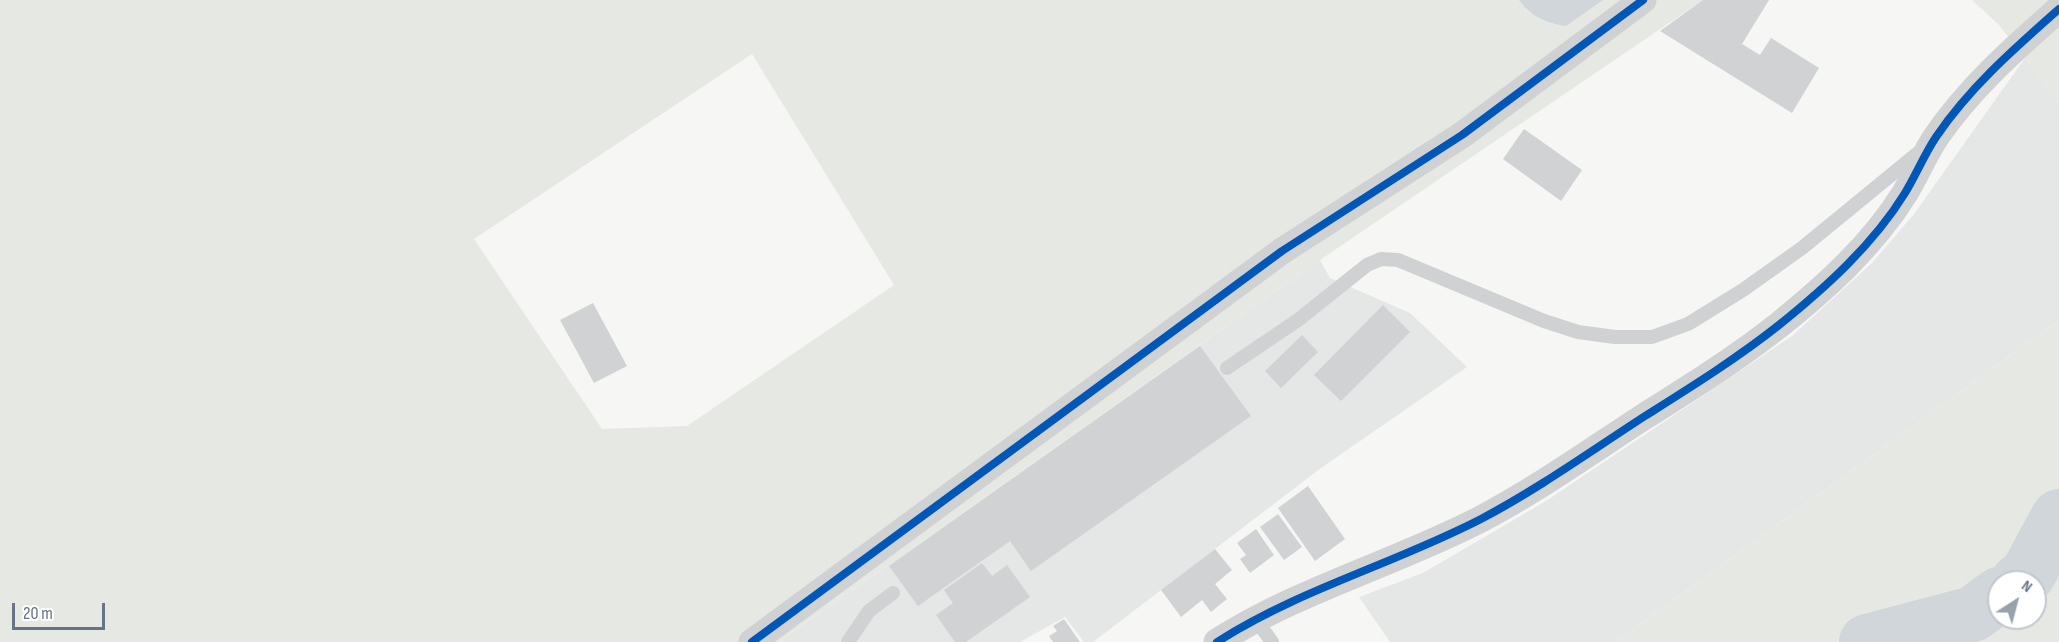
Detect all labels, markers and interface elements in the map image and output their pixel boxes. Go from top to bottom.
north arrow [1987,570,2047,630]
text: N [2018,576,2036,597]
scale bar [15,591,108,629]
text: 20 m [23,603,53,624]

